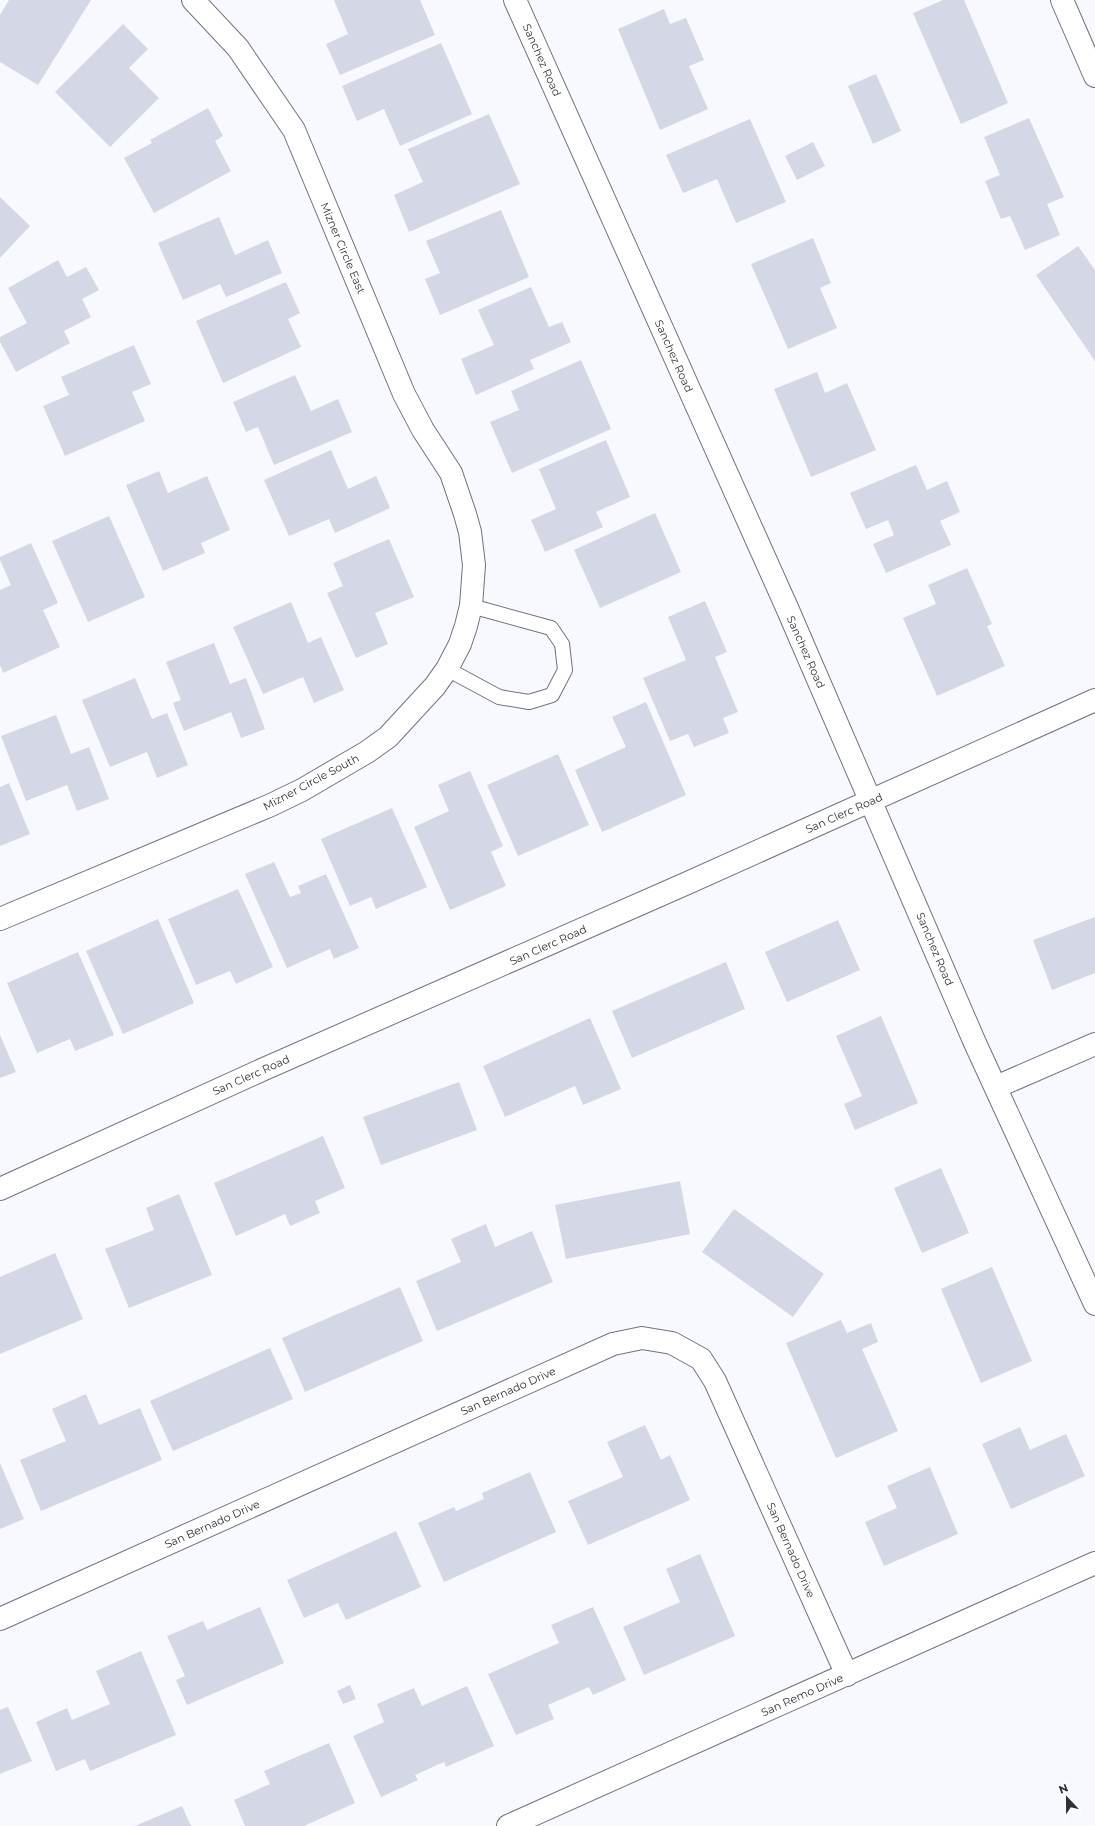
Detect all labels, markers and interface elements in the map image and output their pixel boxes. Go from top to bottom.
street label: Sanchez Road [520,21,564,99]
street label: Mizner Circle East [317,200,369,296]
street label: Sanchez Road [652,317,696,395]
street label: Sanchez Road [784,613,828,691]
street label: Mizner Circle South [260,751,362,813]
street label: San Clerc Road [803,790,885,836]
street label: Sanchez Road [913,910,957,988]
street label: San Clerc Road [507,922,589,968]
street label: San Clerc Road [210,1052,292,1098]
street label: San Bernado Drive [458,1364,558,1418]
street label: San Bernado Drive [162,1497,262,1551]
street label: San Bernado Drive [764,1500,818,1600]
street label: San Remo Drive [759,1670,846,1719]
north arrow [1047,1778,1087,1818]
text: N [1057,1781,1070,1797]

